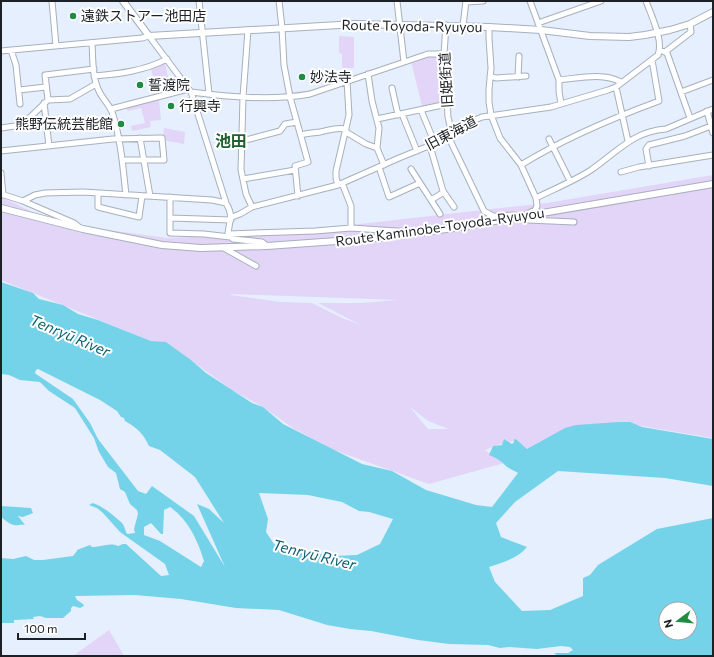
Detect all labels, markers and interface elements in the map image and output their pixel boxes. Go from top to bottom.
place label: 遠鉄ストアー池田店 [81,7,206,24]
marker: 遠鉄ストアー池田店 [68,11,78,21]
street label: Route Toyoda-Ryuyou [341,16,483,35]
street label: 旧姫街道 [436,52,455,108]
place label: 妙法寺 [310,68,352,85]
marker: 妙法寺 [297,72,307,82]
place label: 誓渡院 [148,76,190,93]
marker: 誓渡院 [135,80,145,90]
place label: 行興寺 [179,97,221,114]
marker: 行興寺 [166,101,176,111]
street label: 旧東海道 [422,112,479,153]
place label: 熊野伝統芸能館 [15,115,113,132]
marker: 熊野伝統芸能館 [116,119,126,129]
district label: 池田 [215,131,247,150]
street label: Route Kaminobe-Toyoda-Ryuyou [334,203,545,250]
water label: Tenryū River [28,310,114,360]
water label: Tenryū River [271,535,359,573]
north arrow [658,601,698,641]
scale bar [18,615,85,641]
text: N [661,618,675,630]
text: 100 m [24,621,58,635]

